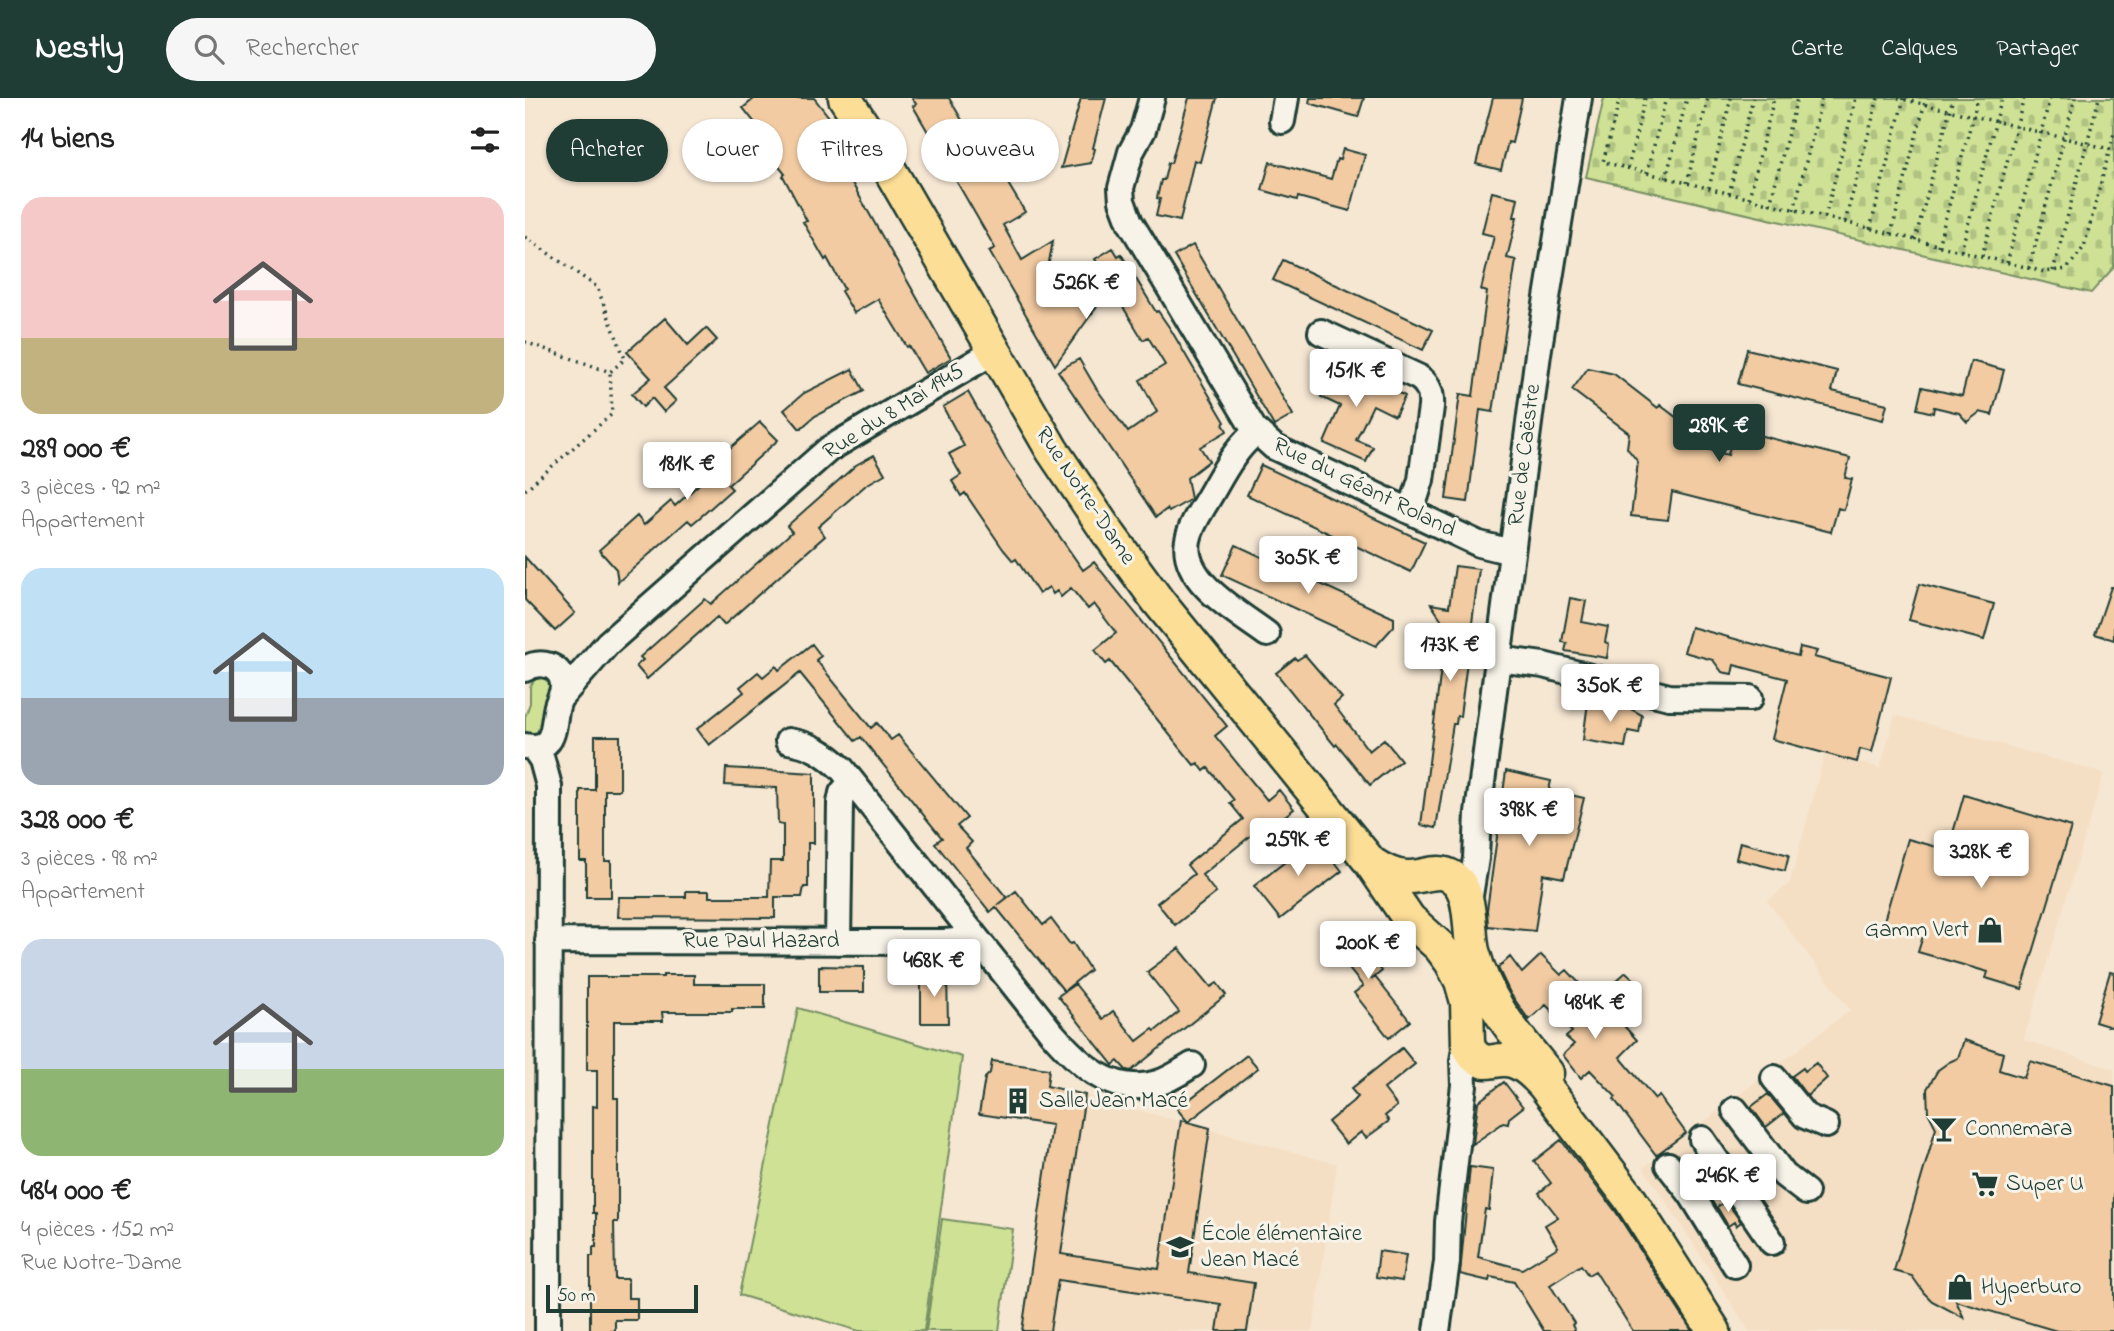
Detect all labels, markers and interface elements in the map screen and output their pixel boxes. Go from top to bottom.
search box [166,18,656,81]
text: Nestly [35,25,124,73]
icon: search [190,30,228,68]
text: Rechercher [246,30,359,68]
text: Carte [1791,32,1843,67]
text: Calques [1881,32,1958,67]
text: Partager [1996,32,2079,67]
text: 14 biens [21,118,115,162]
chip: Acheter [546,119,668,182]
chip: Louer [682,119,783,182]
chip: Filtres [797,119,907,182]
chip: Nouveau [921,119,1059,182]
icon: filters [466,121,504,159]
icon: home [200,243,326,369]
pin: 526K € [1029,262,1143,321]
text: 526K € [1052,267,1120,300]
pin: 151K € [1299,350,1413,409]
street label: Rue du 8 Mai 1945 [817,355,971,469]
text: 151K € [1326,355,1386,388]
street label: Rue de Caëstre [1500,381,1550,528]
pin: 289K € [1662,404,1776,464]
text: 289K € [1689,410,1749,443]
street label: Rue Notre-Dame [1026,420,1144,572]
text: 289 000 € [21,428,131,472]
street label: Rue du Géant Roland [1267,429,1461,547]
pin: 181K € [630,442,744,502]
text: 181K € [659,448,715,481]
text: 3 pièces · 92 m² [21,472,161,505]
text: Appartement [21,505,145,538]
pin: 305K € [1251,536,1365,596]
text: 305K € [1275,542,1341,575]
icon: home [200,614,326,740]
pin: 173K € [1393,624,1507,683]
text: 173K € [1420,629,1480,662]
pin: 350K € [1553,664,1667,724]
text: 350K € [1577,670,1643,703]
pin: 398K € [1472,788,1586,848]
text: 398K € [1500,794,1558,827]
text: 328 000 € [21,799,134,843]
pin: 259K € [1241,818,1355,878]
text: 259K € [1266,824,1330,857]
pin: 328K € [1924,830,2038,890]
text: 328K € [1950,836,2012,869]
text: 3 pièces · 98 m² [21,843,158,876]
text: Appartement [21,876,145,909]
place label: Gamm Vert [1865,914,1969,947]
shop icon: Gamm Vert [1975,915,2005,945]
pin: 200K € [1311,922,1425,981]
street label: Rue Paul Hazard [683,925,839,958]
text: 200K € [1336,927,1400,960]
pin: 468K € [877,940,991,999]
text: 468K € [903,945,965,978]
pin: 484K € [1538,982,1652,1041]
icon: home [200,985,326,1111]
text: 484K € [1565,987,1625,1020]
place label: Salle Jean Macé [1039,1085,1189,1118]
building icon: Salle Jean Macé [1003,1086,1033,1116]
place label: Connemara [1965,1113,2072,1146]
bar icon: Connemara [1929,1114,1959,1144]
pin: 246K € [1671,1154,1785,1214]
text: 246K € [1696,1160,1760,1193]
place label: Super U [2006,1168,2084,1201]
supermarket icon: Super U [1970,1169,2000,1199]
text: 484 000 € [21,1170,132,1214]
text: 4 pièces · 152 m² [21,1214,174,1247]
place label: École élémentaire Jean Macé [1201,1218,1363,1277]
school or university icon: École élémentaire Jean Macé [1165,1232,1195,1262]
text: Rue Notre-Dame [21,1247,182,1280]
place label: Hyperburo [1981,1271,2081,1306]
shop icon: Hyperburo [1945,1272,1975,1302]
scale bar [546,1282,698,1314]
text: 50 m [557,1283,596,1310]

